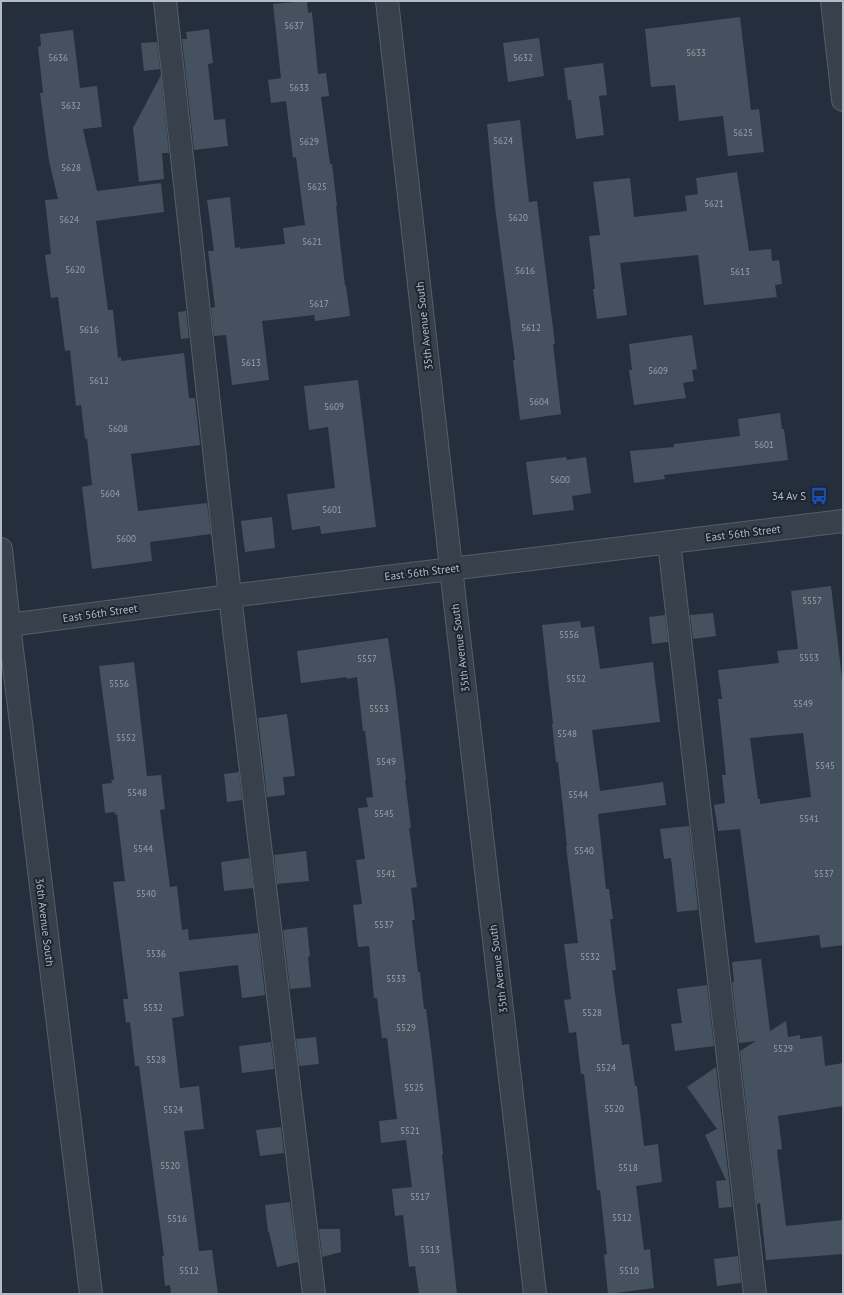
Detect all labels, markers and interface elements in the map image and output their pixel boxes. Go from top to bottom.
house number: 5637 [284,20,304,31]
house number: 5633 [686,47,706,58]
house number: 5636 [48,52,68,63]
house number: 5632 [513,52,533,63]
house number: 5633 [289,82,309,93]
house number: 5632 [61,100,81,111]
house number: 5625 [733,127,753,138]
house number: 5624 [493,135,513,146]
house number: 5629 [299,136,319,147]
house number: 5628 [61,162,81,173]
house number: 5625 [307,181,327,192]
house number: 5621 [704,198,724,209]
house number: 5620 [508,212,528,223]
house number: 5624 [59,214,79,225]
house number: 5621 [302,236,322,247]
house number: 5620 [65,264,85,275]
house number: 5616 [515,265,535,276]
house number: 5613 [730,266,750,277]
street label: 35th Avenue South [412,281,436,371]
house number: 5617 [309,298,329,309]
house number: 5612 [521,322,541,333]
house number: 5616 [79,324,99,335]
house number: 5613 [241,357,261,368]
house number: 5609 [648,365,668,376]
house number: 5612 [89,375,109,386]
house number: 5604 [529,396,549,407]
house number: 5609 [324,401,344,412]
house number: 5608 [108,423,128,434]
house number: 5601 [754,439,774,450]
house number: 5600 [550,474,570,485]
bus stop icon: 34 Av S [809,486,829,506]
house number: 5604 [100,488,120,499]
place label: 34 Av S [772,489,806,503]
house number: 5601 [322,504,342,515]
street label: East 56th Street [705,521,782,545]
house number: 5600 [116,533,136,544]
street label: East 56th Street [384,560,461,584]
house number: 5557 [802,595,822,606]
street label: East 56th Street [62,601,139,625]
street label: 35th Avenue South [448,603,472,693]
house number: 5556 [559,629,579,640]
house number: 5553 [799,652,819,663]
house number: 5557 [357,653,377,664]
house number: 5552 [566,673,586,684]
house number: 5556 [109,678,129,689]
house number: 5549 [793,698,813,709]
house number: 5553 [369,703,389,714]
house number: 5548 [557,728,577,739]
house number: 5552 [116,732,136,743]
house number: 5549 [376,756,396,767]
house number: 5545 [815,760,835,771]
house number: 5548 [127,787,147,798]
house number: 5544 [568,789,588,800]
house number: 5545 [374,808,394,819]
house number: 5541 [799,813,819,824]
house number: 5544 [133,843,153,854]
house number: 5540 [574,845,594,856]
house number: 5541 [376,868,396,879]
house number: 5537 [814,868,834,879]
street label: 36th Avenue South [33,877,57,967]
house number: 5540 [136,888,156,899]
house number: 5537 [374,919,394,930]
street label: 35th Avenue South [486,924,510,1014]
house number: 5536 [146,948,166,959]
house number: 5532 [580,951,600,962]
house number: 5533 [386,973,406,984]
house number: 5532 [143,1002,163,1013]
house number: 5528 [582,1007,602,1018]
house number: 5529 [396,1022,416,1033]
house number: 5529 [773,1043,793,1054]
house number: 5528 [146,1054,166,1065]
house number: 5524 [596,1062,616,1073]
house number: 5525 [404,1082,424,1093]
house number: 5520 [604,1103,624,1114]
house number: 5524 [163,1104,183,1115]
house number: 5521 [400,1125,420,1136]
house number: 5520 [160,1160,180,1171]
house number: 5518 [618,1162,638,1173]
house number: 5517 [410,1191,430,1202]
house number: 5512 [612,1212,632,1223]
house number: 5516 [167,1213,187,1224]
house number: 5513 [420,1244,440,1255]
house number: 5512 [179,1265,199,1276]
house number: 5510 [619,1265,639,1276]

